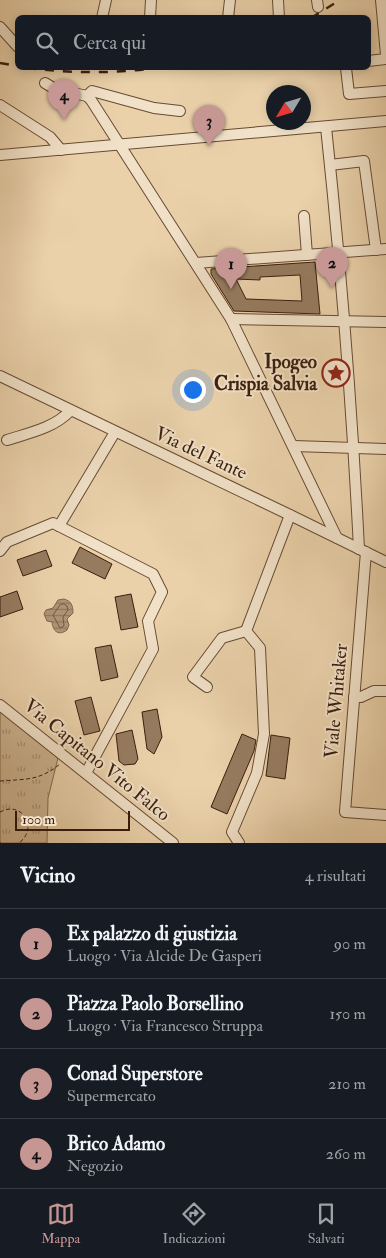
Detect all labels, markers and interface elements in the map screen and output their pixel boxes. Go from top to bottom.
search box [15,15,371,70]
icon: search [33,29,61,57]
text: Cerca qui [73,31,146,55]
pin: 4 [48,79,80,120]
north arrow [266,85,311,130]
pin: 3 [193,105,225,146]
pin: 2 [316,247,348,288]
pin: 1 [215,248,247,289]
place label: Ipogeo Crispia Salvia [214,350,318,397]
place icon: Ipogeo Crispia Salvia [321,358,351,388]
your location [180,377,206,403]
street label: Via del Fante [151,421,251,485]
street label: Viale Whitaker [319,643,353,759]
street label: Via Capitano Vito Falco [18,694,175,827]
scale bar [15,808,130,831]
text: 100 m [22,811,55,828]
text: Vicino [20,862,75,889]
text: 4 risultati [305,866,366,886]
text: Ex palazzo di giustizia [67,922,237,946]
text: 1 [33,934,39,954]
text: 90 m [334,934,366,954]
text: Luogo · Via Alcide De Gasperi [67,946,262,966]
text: Piazza Paolo Borsellino [67,992,243,1016]
text: 2 [32,1004,40,1024]
text: 150 m [329,1004,366,1024]
text: Luogo · Via Francesco Struppa [67,1016,263,1036]
text: Conad Superstore [67,1062,203,1086]
text: 3 [33,1074,39,1094]
text: 210 m [328,1074,366,1094]
text: Supermercato [67,1086,156,1106]
text: Brico Adamo [67,1132,165,1156]
text: 4 [32,1144,40,1164]
text: 260 m [326,1144,366,1164]
text: Negozio [67,1156,123,1176]
tab: Mappa [41,1200,80,1247]
tab: Indicazioni [163,1200,225,1247]
tab: Salvati [308,1200,345,1247]

